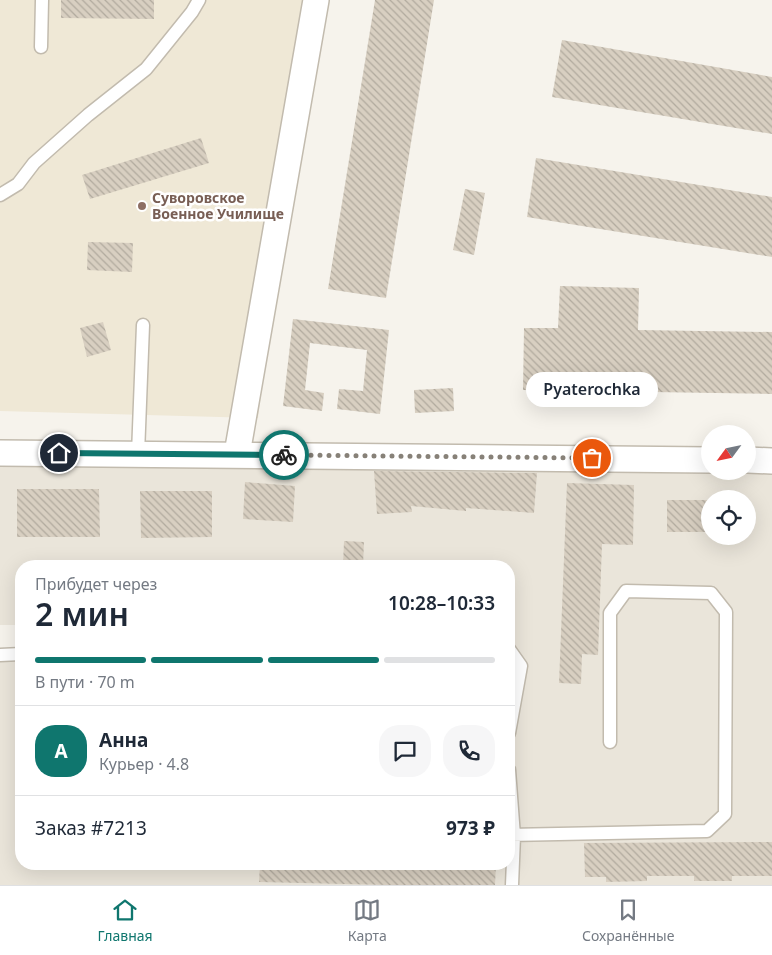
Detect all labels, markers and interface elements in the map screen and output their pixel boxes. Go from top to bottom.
place label: Суворовское Военное Училище [152,188,284,223]
marker: Суворовское Военное Училище [136,200,148,212]
callout: Pyaterochka [526,373,658,408]
text: Pyaterochka [543,378,641,400]
north arrow [701,425,756,480]
map controls [701,425,756,545]
courier [259,430,309,480]
pin [38,432,80,474]
pin [571,437,613,479]
icon: home [45,439,73,467]
icon: bike [270,441,298,469]
icon: bag [578,444,606,472]
button: locate [701,490,756,545]
text: Прибудет через [35,573,157,595]
text: 10:28–10:33 [388,590,495,616]
text: 2 мин [35,592,129,635]
text: В пути · 70 m [35,671,135,693]
button: chat [379,725,431,777]
button: phone [443,725,495,777]
text: Анна [99,727,148,753]
text: А [54,738,68,764]
text: Курьер · 4.8 [99,753,189,775]
text: Заказ #7213 [35,815,147,841]
text: 973 ₽ [446,815,495,841]
tab: Главная [98,896,153,945]
tab: Карта [348,896,387,945]
tab: Сохранённые [582,896,674,945]

